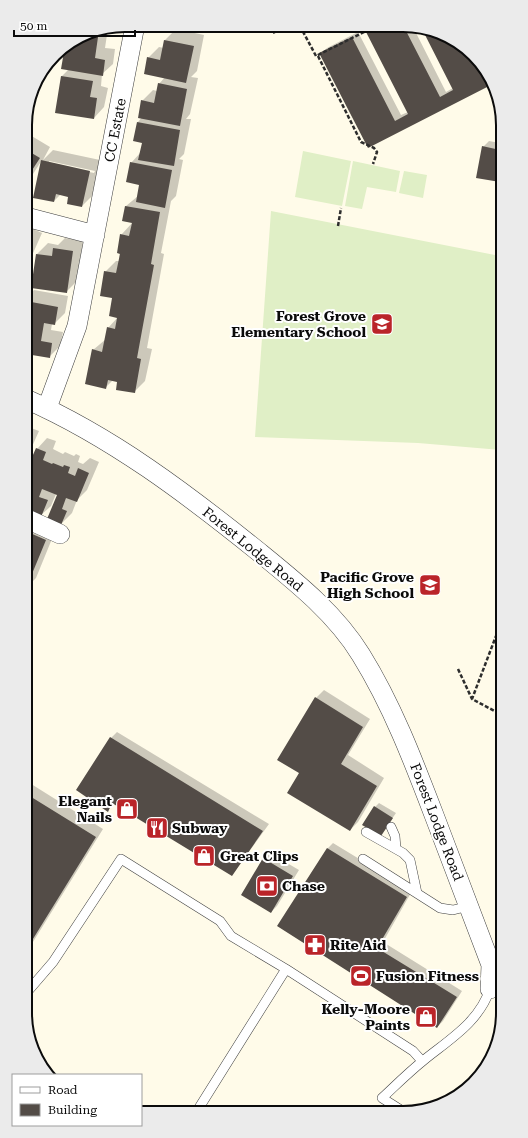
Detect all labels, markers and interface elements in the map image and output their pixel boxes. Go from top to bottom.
scale bar [14,12,135,38]
text: 50 m [20,19,47,33]
street label: CC Estate [101,96,129,163]
place label: Forest Grove Elementary School [231,308,366,340]
school or university icon: Forest Grove Elementary School [369,311,395,337]
street label: Forest Lodge Road [200,504,306,594]
place label: Pacific Grove High School [320,569,414,601]
school or university icon: Pacific Grove High School [417,572,443,598]
street label: Forest Lodge Road [407,761,467,883]
place label: Elegant Nails [58,793,112,825]
shop icon: Elegant Nails [114,796,140,822]
restaurant icon: Subway [144,815,170,841]
place label: Subway [172,820,228,836]
shop icon: Great Clips [191,843,217,869]
place label: Great Clips [220,848,299,864]
bank icon: Chase [254,873,280,899]
place label: Chase [282,878,325,894]
pharmacy icon: Rite Aid [302,932,328,958]
place label: Rite Aid [330,937,387,953]
sports icon: Fusion Fitness [348,963,374,989]
place label: Fusion Fitness [376,968,479,984]
place label: Kelly-Moore Paints [321,1001,410,1033]
shop icon: Kelly-Moore Paints [413,1004,439,1030]
legend [12,1074,142,1126]
text: Road [48,1083,78,1097]
text: Building [48,1103,97,1117]

